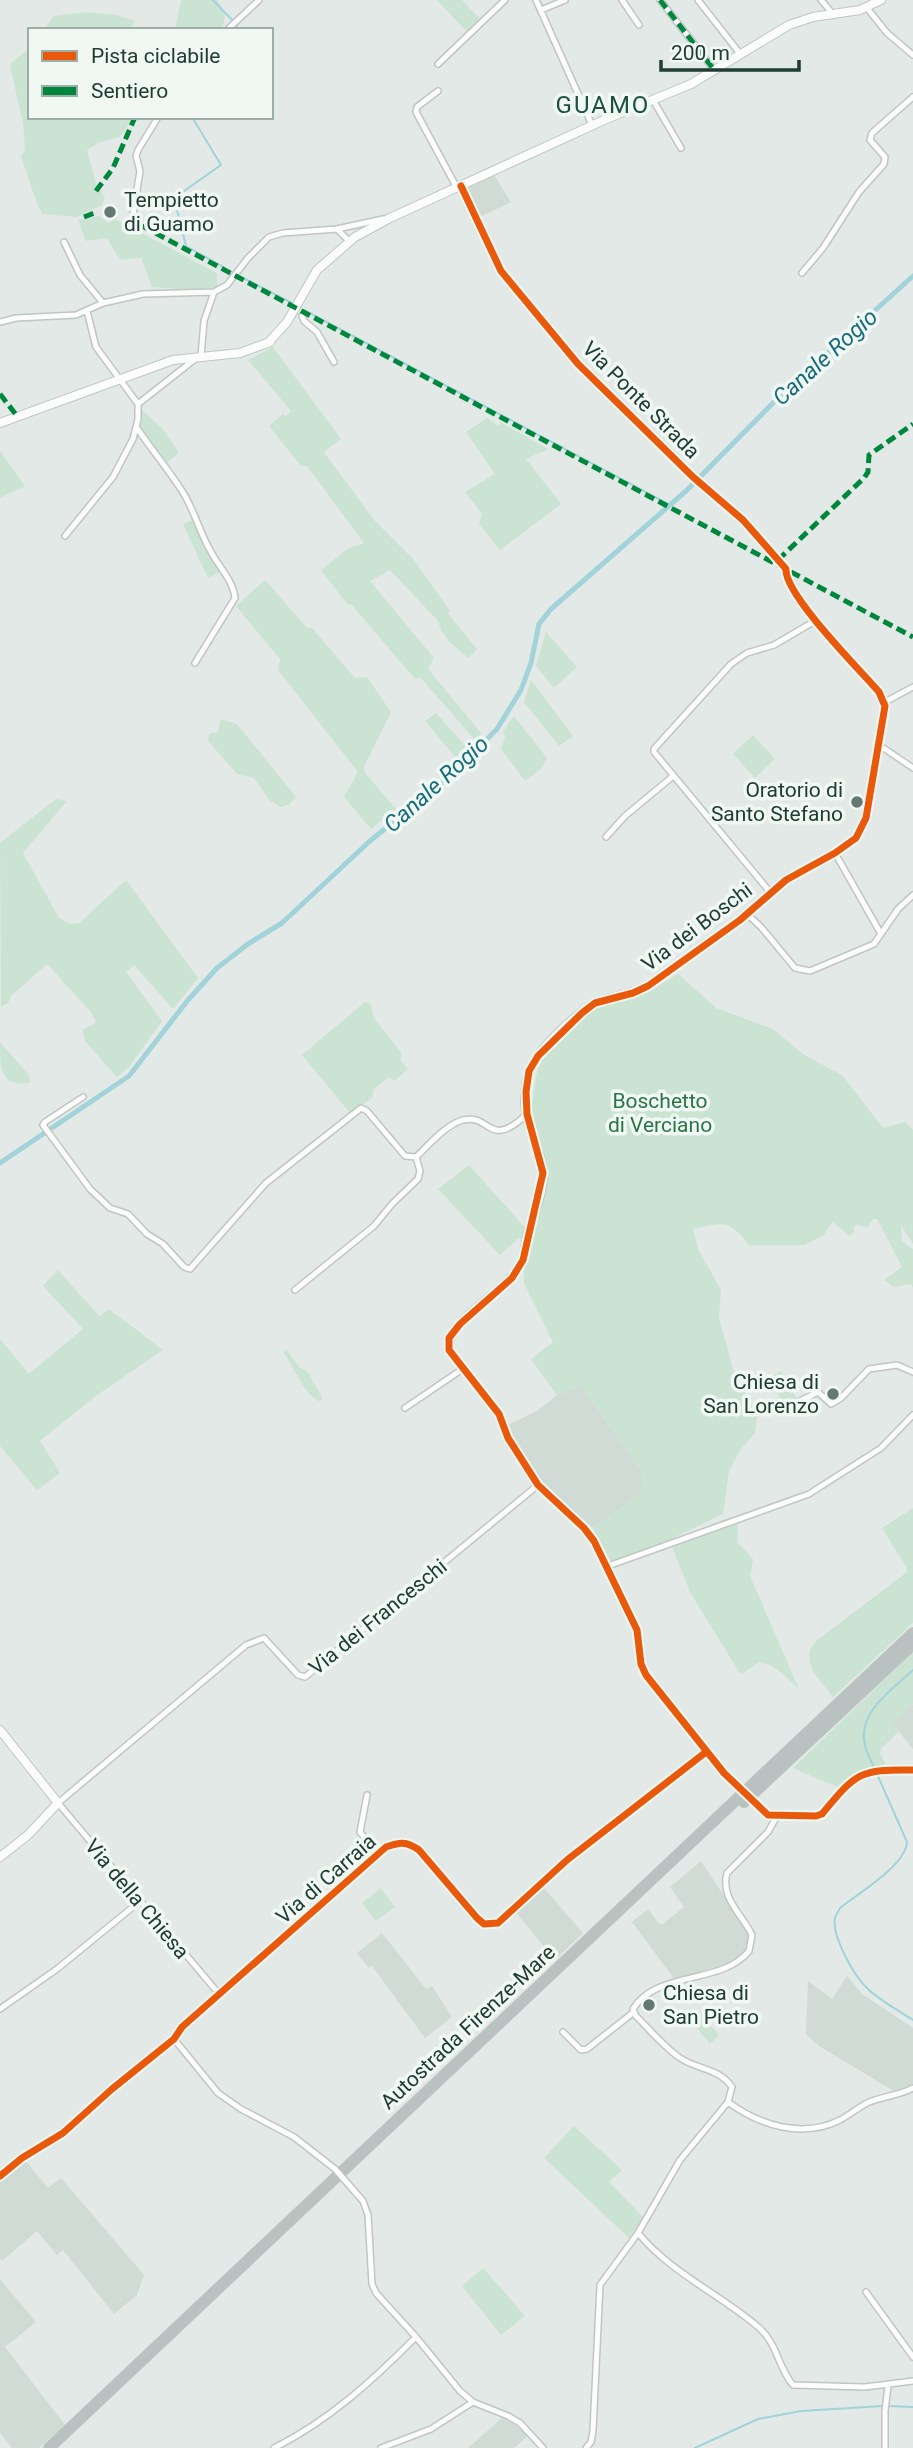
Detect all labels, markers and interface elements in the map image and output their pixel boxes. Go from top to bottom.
legend [28,28,273,119]
scale bar [661,28,799,72]
text: 200 m [671,41,730,65]
text: Pista ciclabile [91,44,220,68]
text: Sentiero [91,79,168,103]
district label: GUAMO [556,91,650,119]
place label: Tempietto di Guamo [124,188,219,236]
marker: Tempietto di Guamo [102,204,118,220]
water label: Canale Rogio [768,303,883,411]
street label: Via Ponte Strada [577,336,705,464]
water label: Canale Rogio [379,730,494,838]
place label: Oratorio di Santo Stefano [711,778,843,826]
marker: Oratorio di Santo Stefano [849,794,865,810]
street label: Via dei Boschi [637,878,757,976]
park label: Boschetto di Verciano [608,1089,712,1137]
place label: Chiesa di San Lorenzo [703,1370,819,1418]
marker: Chiesa di San Lorenzo [825,1386,841,1402]
street label: Via dei Franceschi [304,1554,452,1680]
street label: Via di Carraia [271,1829,381,1929]
street label: Via della Chiesa [80,1834,194,1964]
street label: Autostrada Firenze-Mare [376,1940,560,2114]
place label: Chiesa di San Pietro [663,1981,759,2029]
marker: Chiesa di San Pietro [641,1997,657,2013]

